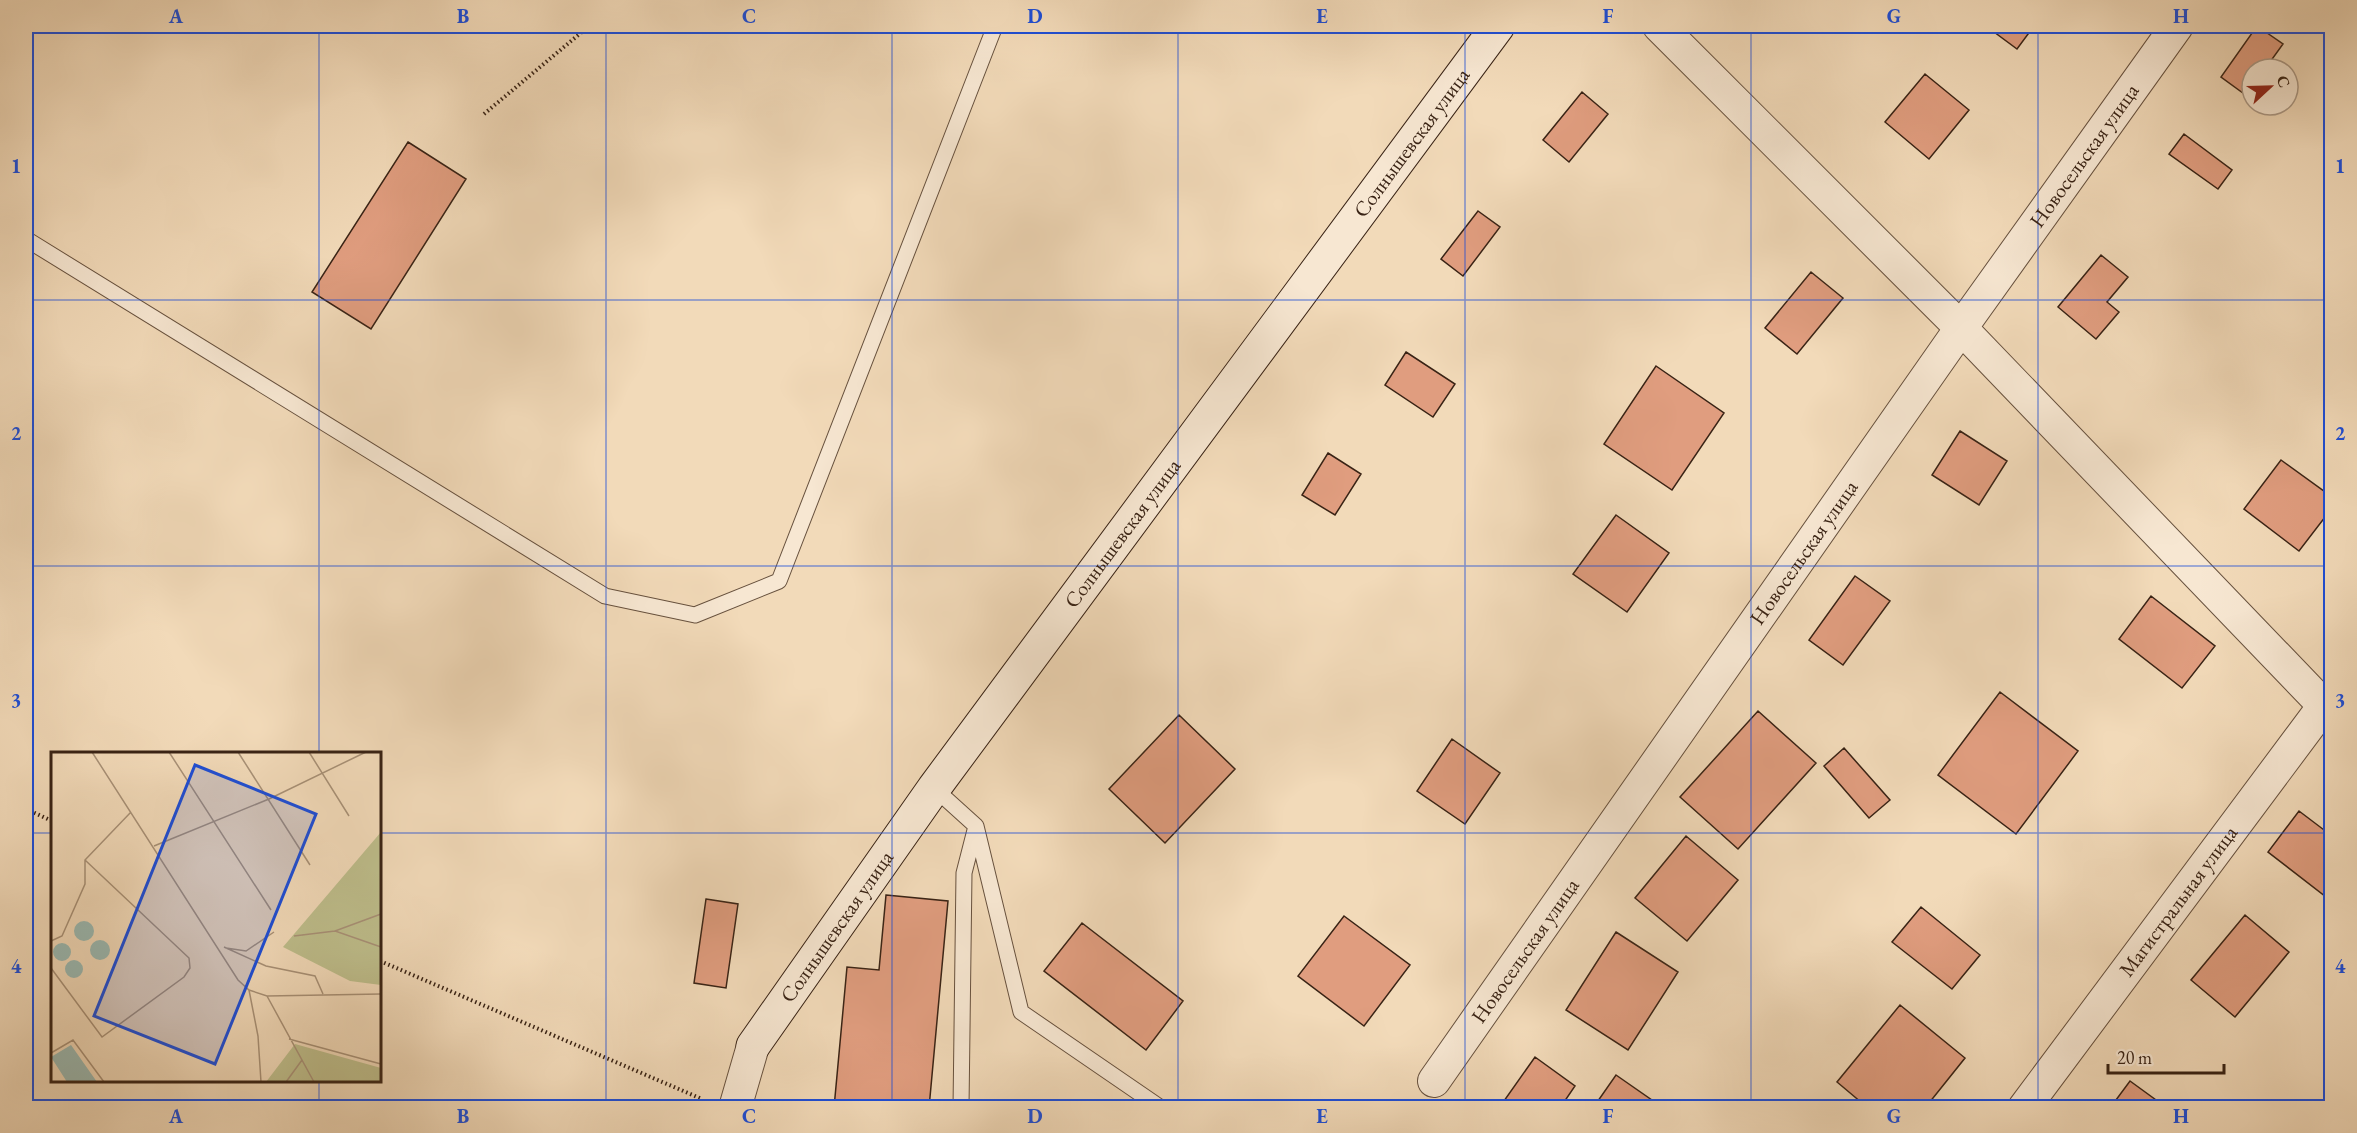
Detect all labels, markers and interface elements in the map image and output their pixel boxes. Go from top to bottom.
text: A [168,3,184,29]
text: B [457,3,469,29]
text: C [742,3,756,29]
text: D [1027,3,1043,29]
text: E [1316,3,1328,29]
text: F [1603,3,1614,29]
text: G [1887,3,1901,29]
text: H [2173,3,2189,29]
north arrow [2240,57,2300,117]
street label: Солнышевская улица [1347,62,1476,223]
text: С [2272,72,2295,91]
street label: Новосельская улица [2023,78,2145,233]
text: 1 [11,153,21,179]
text: 1 [2335,153,2345,179]
text: 2 [11,420,22,446]
text: 2 [2335,420,2346,446]
street label: Солнышевская улица [1058,452,1187,613]
street label: Новосельская улица [1743,474,1864,630]
text: 3 [11,687,21,713]
text: 3 [2335,687,2345,713]
inset map [51,752,381,1082]
street label: Магистральная улица [2113,819,2243,982]
street label: Солнышевская улица [774,845,899,1007]
street label: Новосельская улица [1465,872,1585,1028]
text: 4 [11,953,22,979]
text: 4 [2335,953,2346,979]
scale bar [2108,1037,2224,1075]
text: 20 m [2117,1046,2152,1069]
text: A [168,1103,184,1129]
text: B [457,1103,469,1129]
text: C [742,1103,756,1129]
text: D [1027,1103,1043,1129]
text: E [1316,1103,1328,1129]
text: F [1603,1103,1614,1129]
text: G [1887,1103,1901,1129]
text: H [2173,1103,2189,1129]

